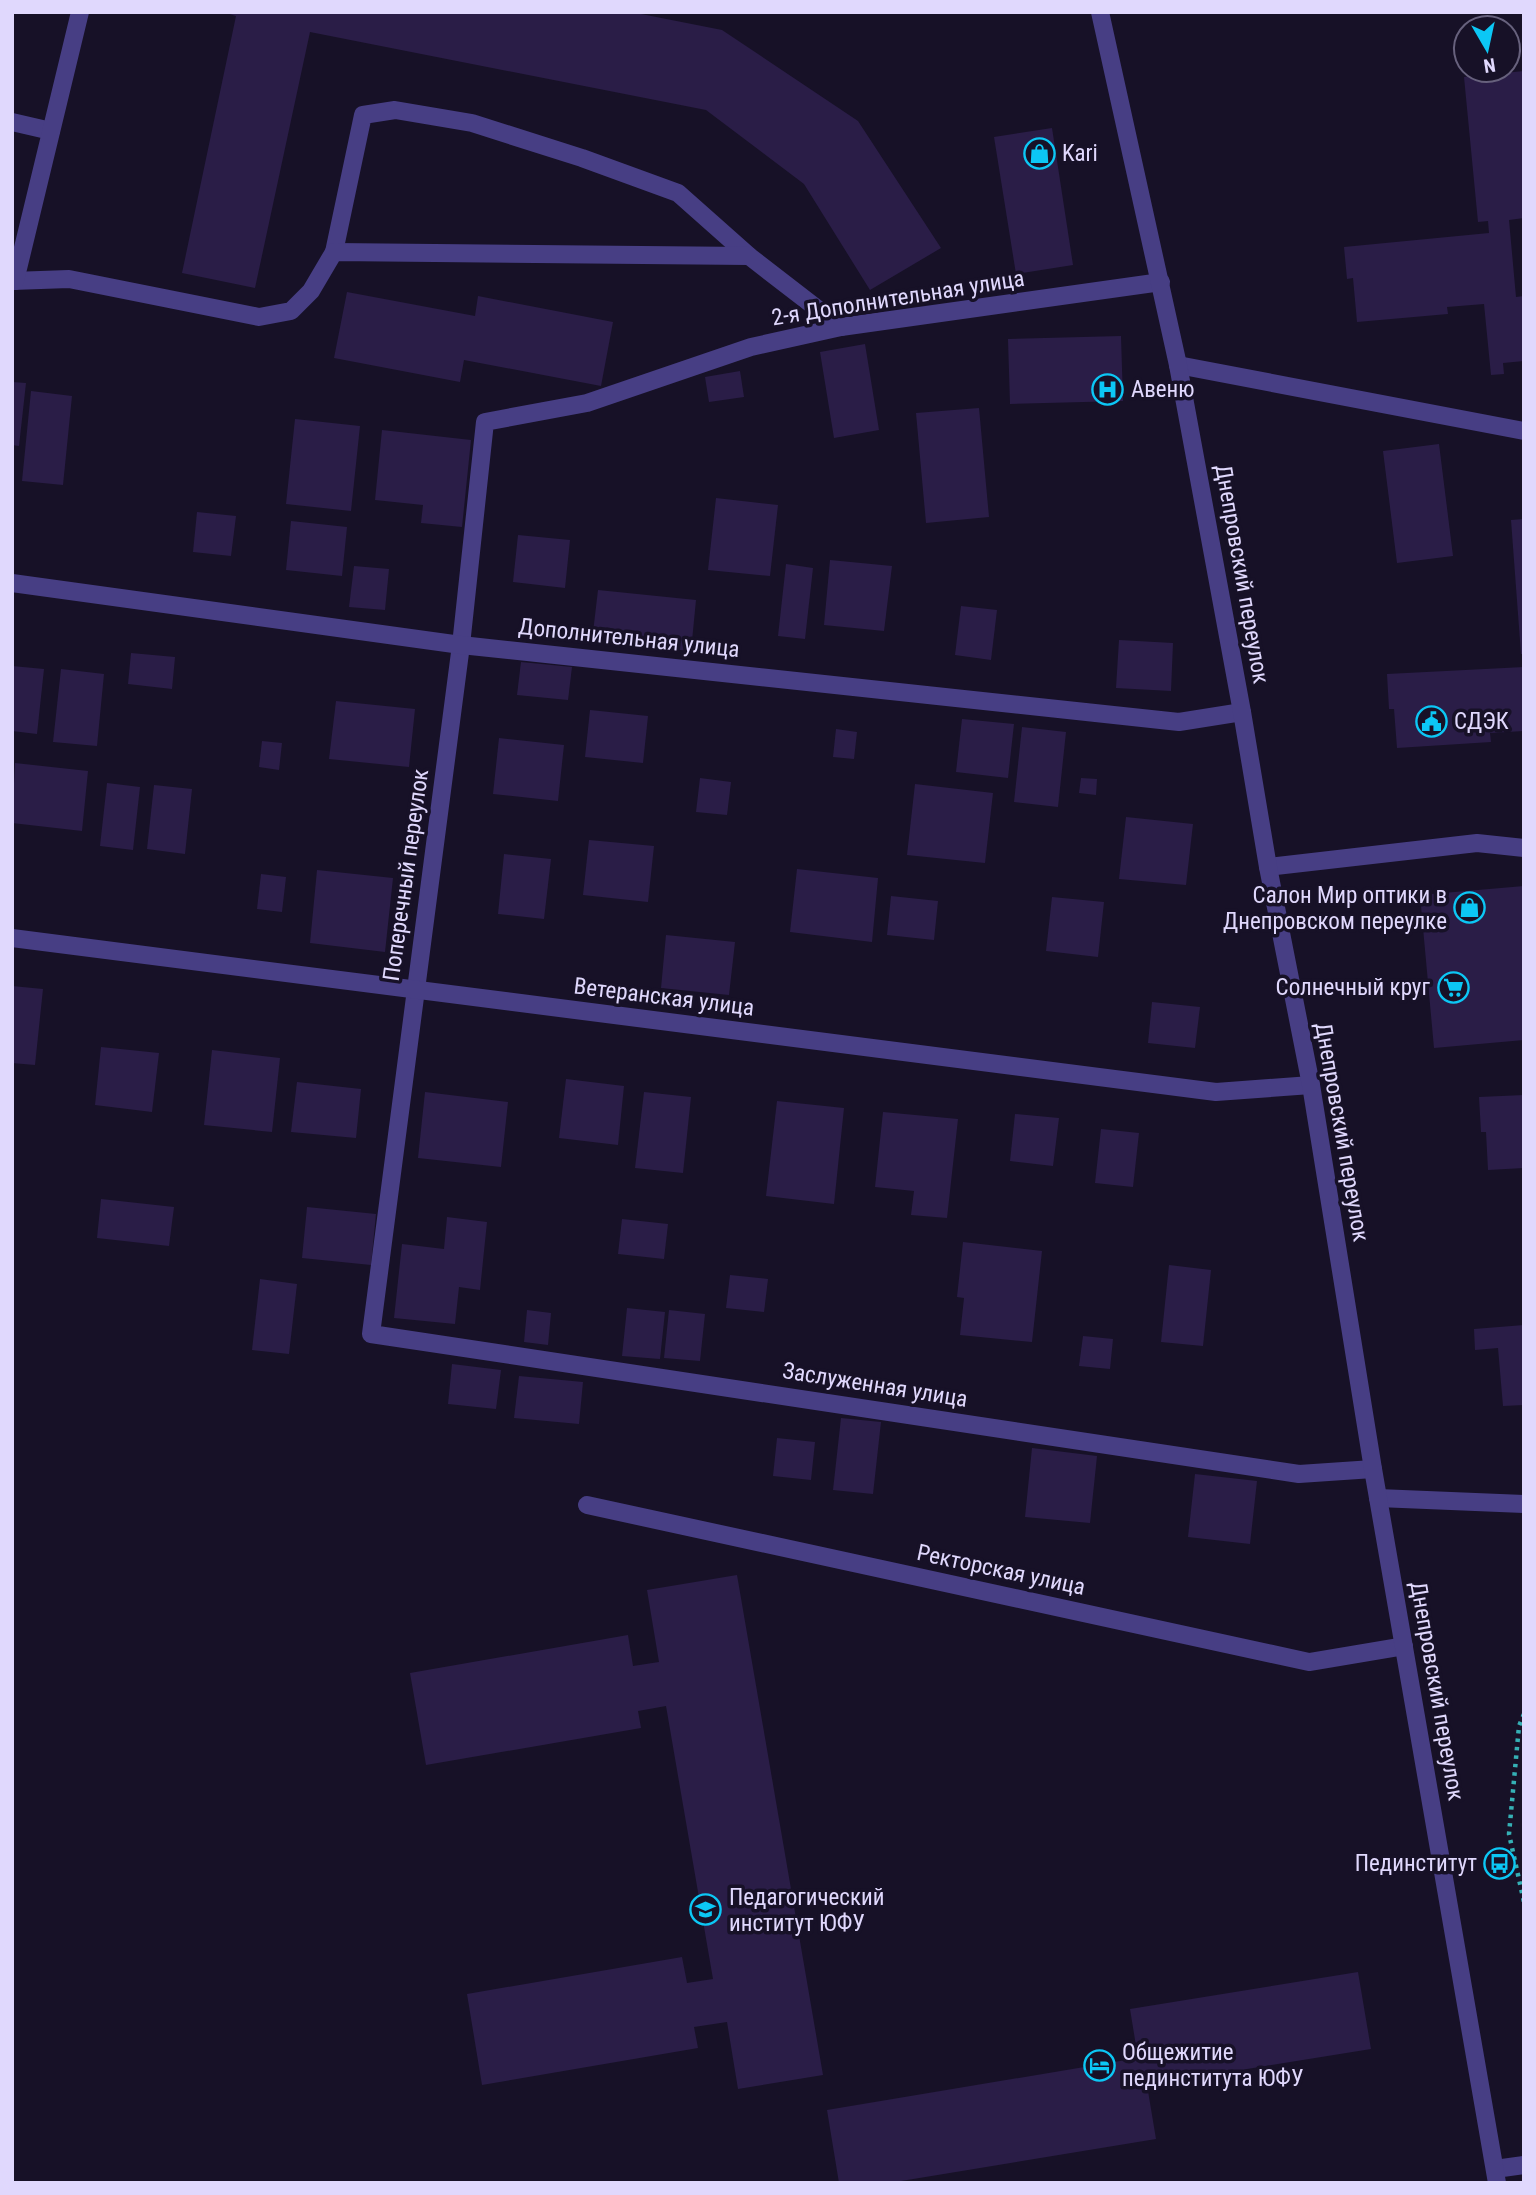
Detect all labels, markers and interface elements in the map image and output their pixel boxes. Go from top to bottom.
north arrow [1452,14,1522,84]
text: N [1482,53,1497,78]
shop icon: Kari [1022,136,1056,170]
place label: Kari [1062,140,1098,167]
street label: 2-я Дополнительная улица [770,265,1026,331]
hospital icon: Авеню [1091,372,1125,406]
place label: Авеню [1131,376,1195,403]
street label: Днепровский переулок [1209,462,1275,686]
street label: Дополнительная улица [517,613,741,663]
public building icon: СДЭК [1414,704,1448,738]
place label: СДЭК [1454,708,1509,735]
street label: Поперечный переулок [378,767,434,983]
place label: Салон Мир оптики в Днепровском переулке [1223,882,1447,935]
shop icon: Салон Мир оптики в Днепровском переулке [1453,891,1487,925]
supermarket icon: Солнечный круг [1436,970,1470,1004]
street label: Ветеранская улица [572,973,756,1021]
place label: Солнечный круг [1276,974,1430,1001]
street label: Днепровский переулок [1309,1020,1375,1244]
street label: Заслуженная улица [780,1357,970,1413]
street label: Ректорская улица [914,1539,1088,1601]
street label: Днепровский переулок [1404,1579,1470,1803]
bus stop icon: Пединститут [1483,1846,1517,1880]
place label: Пединститут [1355,1850,1477,1877]
place label: Педагогический институт ЮФУ [729,1884,884,1937]
school or university icon: Педагогический институт ЮФУ [689,1893,723,1927]
place label: Общежитие пединститута ЮФУ [1122,2039,1304,2092]
hotel icon: Общежитие пединститута ЮФУ [1082,2048,1116,2082]

